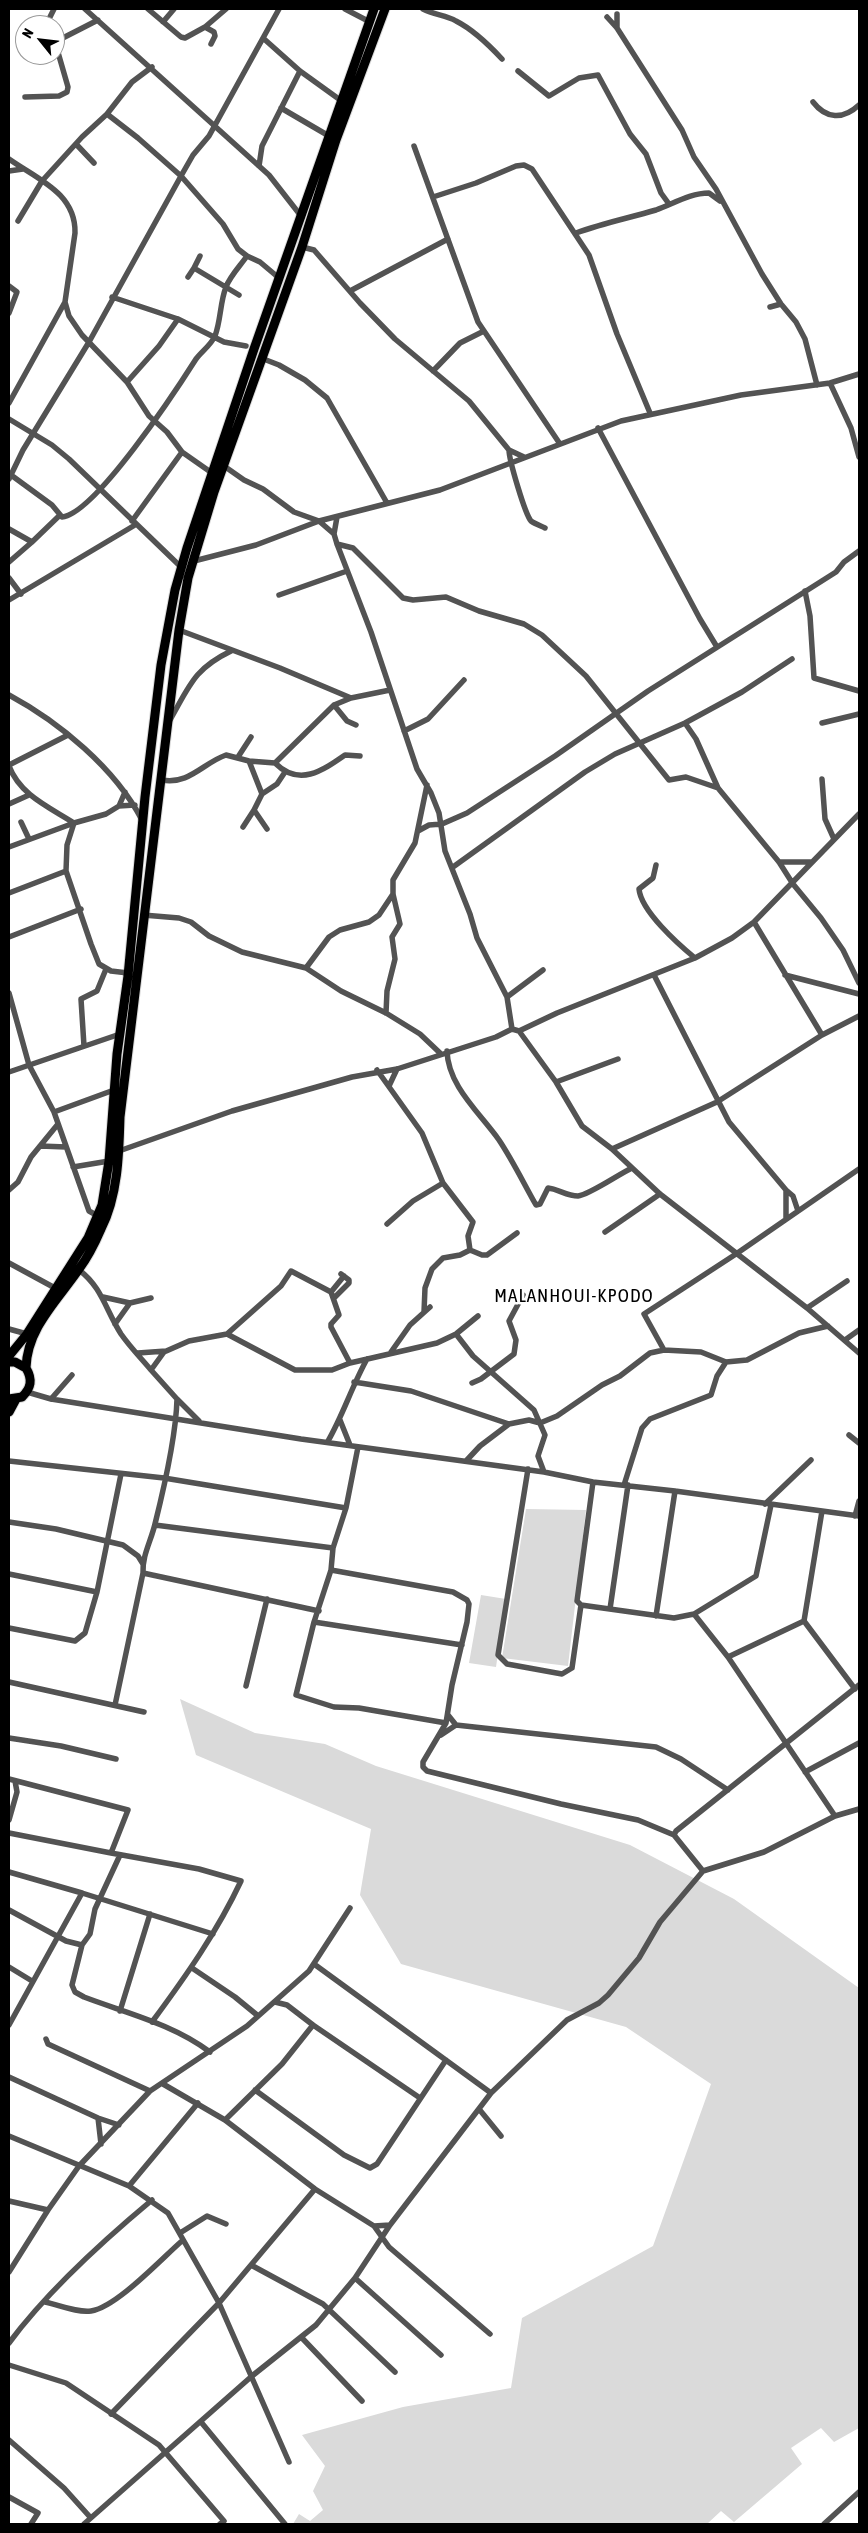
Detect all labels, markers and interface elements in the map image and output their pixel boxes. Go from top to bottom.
north arrow [15,15,65,65]
text: N [19,26,37,41]
district label: MALANHOUI-KPODO [492,1285,656,1307]

